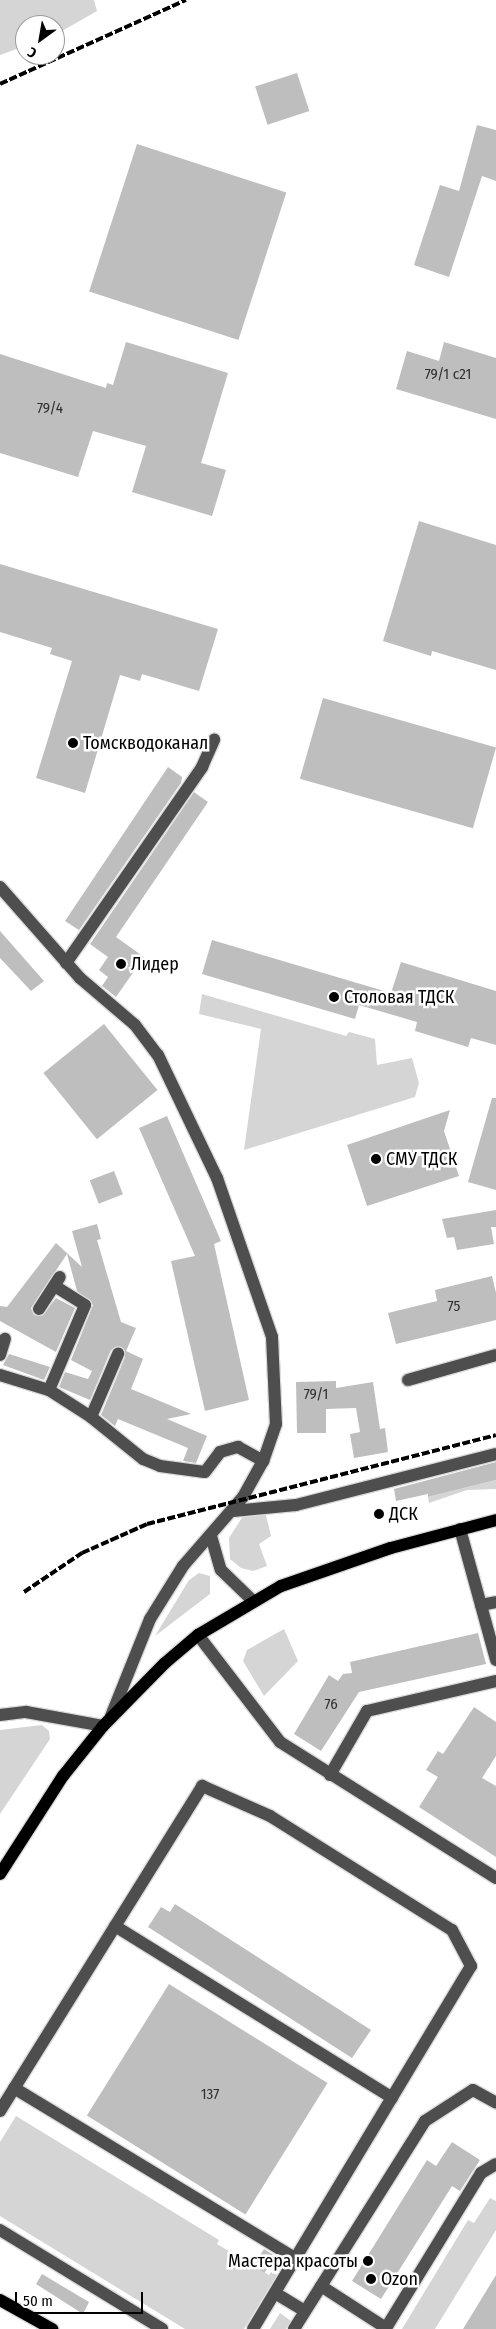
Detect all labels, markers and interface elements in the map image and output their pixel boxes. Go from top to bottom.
north arrow [15,15,65,65]
text: С [25,43,40,61]
house number: 79/1 с21 [425,366,471,384]
house number: 79/4 [37,400,63,418]
place label: Томскводоканал [83,732,208,754]
marker: Томскводоканал [67,737,79,749]
place label: Лидер [131,953,179,975]
marker: Лидер [115,958,127,970]
place label: Столовая ТДСК [344,986,454,1008]
marker: Столовая ТДСК [328,991,340,1003]
place label: СМУ ТДСК [386,1148,457,1170]
marker: СМУ ТДСК [370,1153,382,1165]
house number: 75 [448,1298,460,1316]
house number: 79/1 [304,1386,328,1404]
place label: ДСК [389,1503,418,1525]
marker: ДСК [373,1508,385,1520]
house number: 76 [324,1696,338,1714]
house number: 137 [201,2086,219,2104]
place label: Мастера красоты [228,2250,358,2272]
marker: Мастера красоты [362,2255,374,2267]
place label: Ozon [381,2268,418,2290]
marker: Ozon [365,2273,377,2285]
scale bar [18,2282,145,2314]
text: 50 m [23,2292,53,2310]

